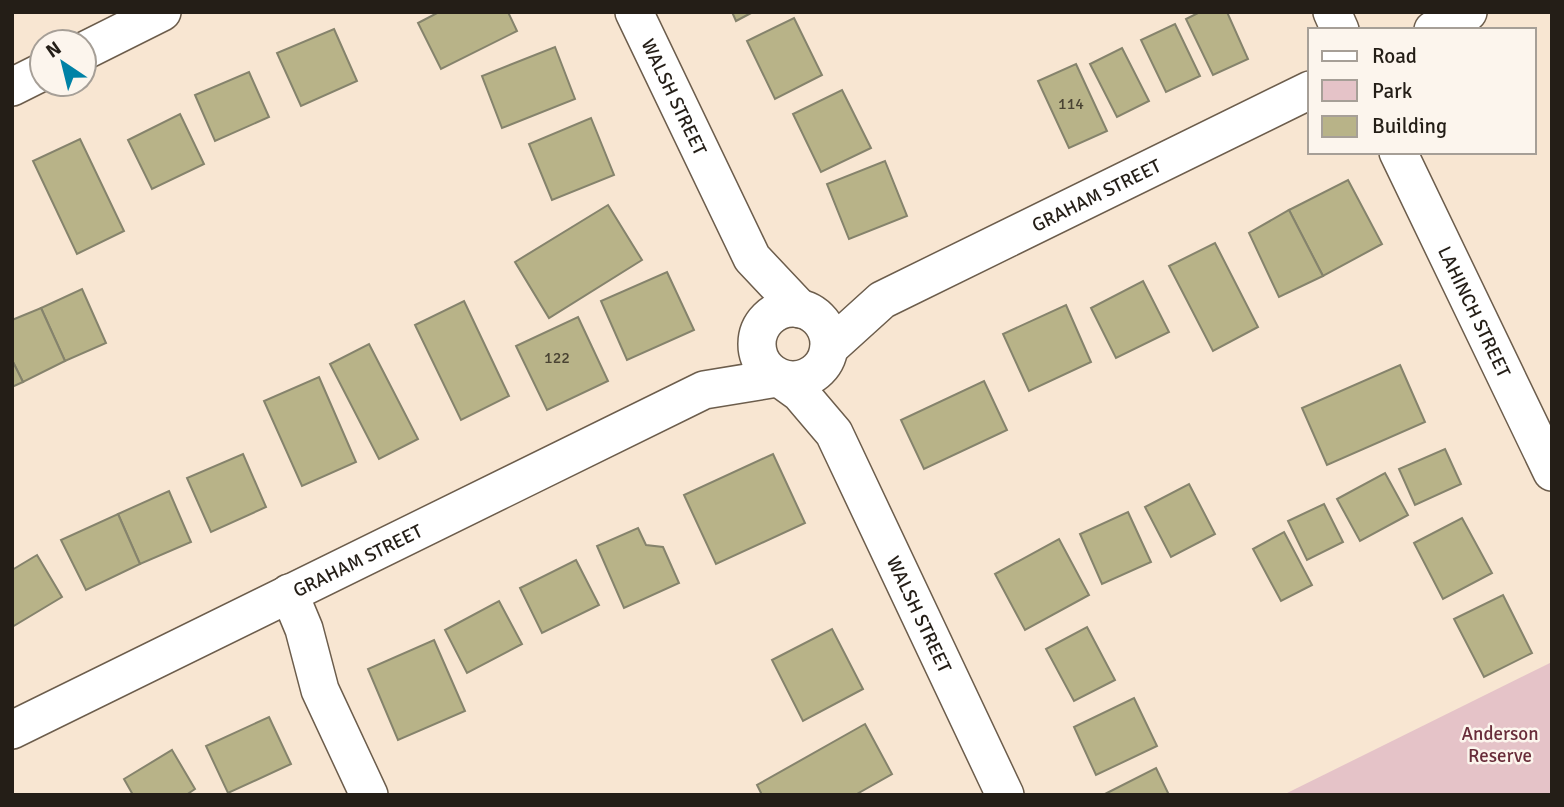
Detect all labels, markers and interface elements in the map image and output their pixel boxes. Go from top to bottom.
north arrow [28,28,98,98]
legend [1308,28,1536,154]
street label: WALSH STREET [636,35,712,160]
text: N [42,36,66,64]
text: Road [1372,43,1417,69]
text: Park [1372,78,1413,104]
house number: 114 [1058,94,1084,114]
text: Building [1372,113,1447,139]
street label: GRAHAM STREET [1028,154,1166,238]
street label: LAHINCH STREET [1432,242,1516,382]
house number: 122 [544,348,570,368]
street label: GRAHAM STREET [289,519,427,603]
street label: WALSH STREET [881,552,957,677]
park label: Anderson Reserve [1461,722,1539,768]

